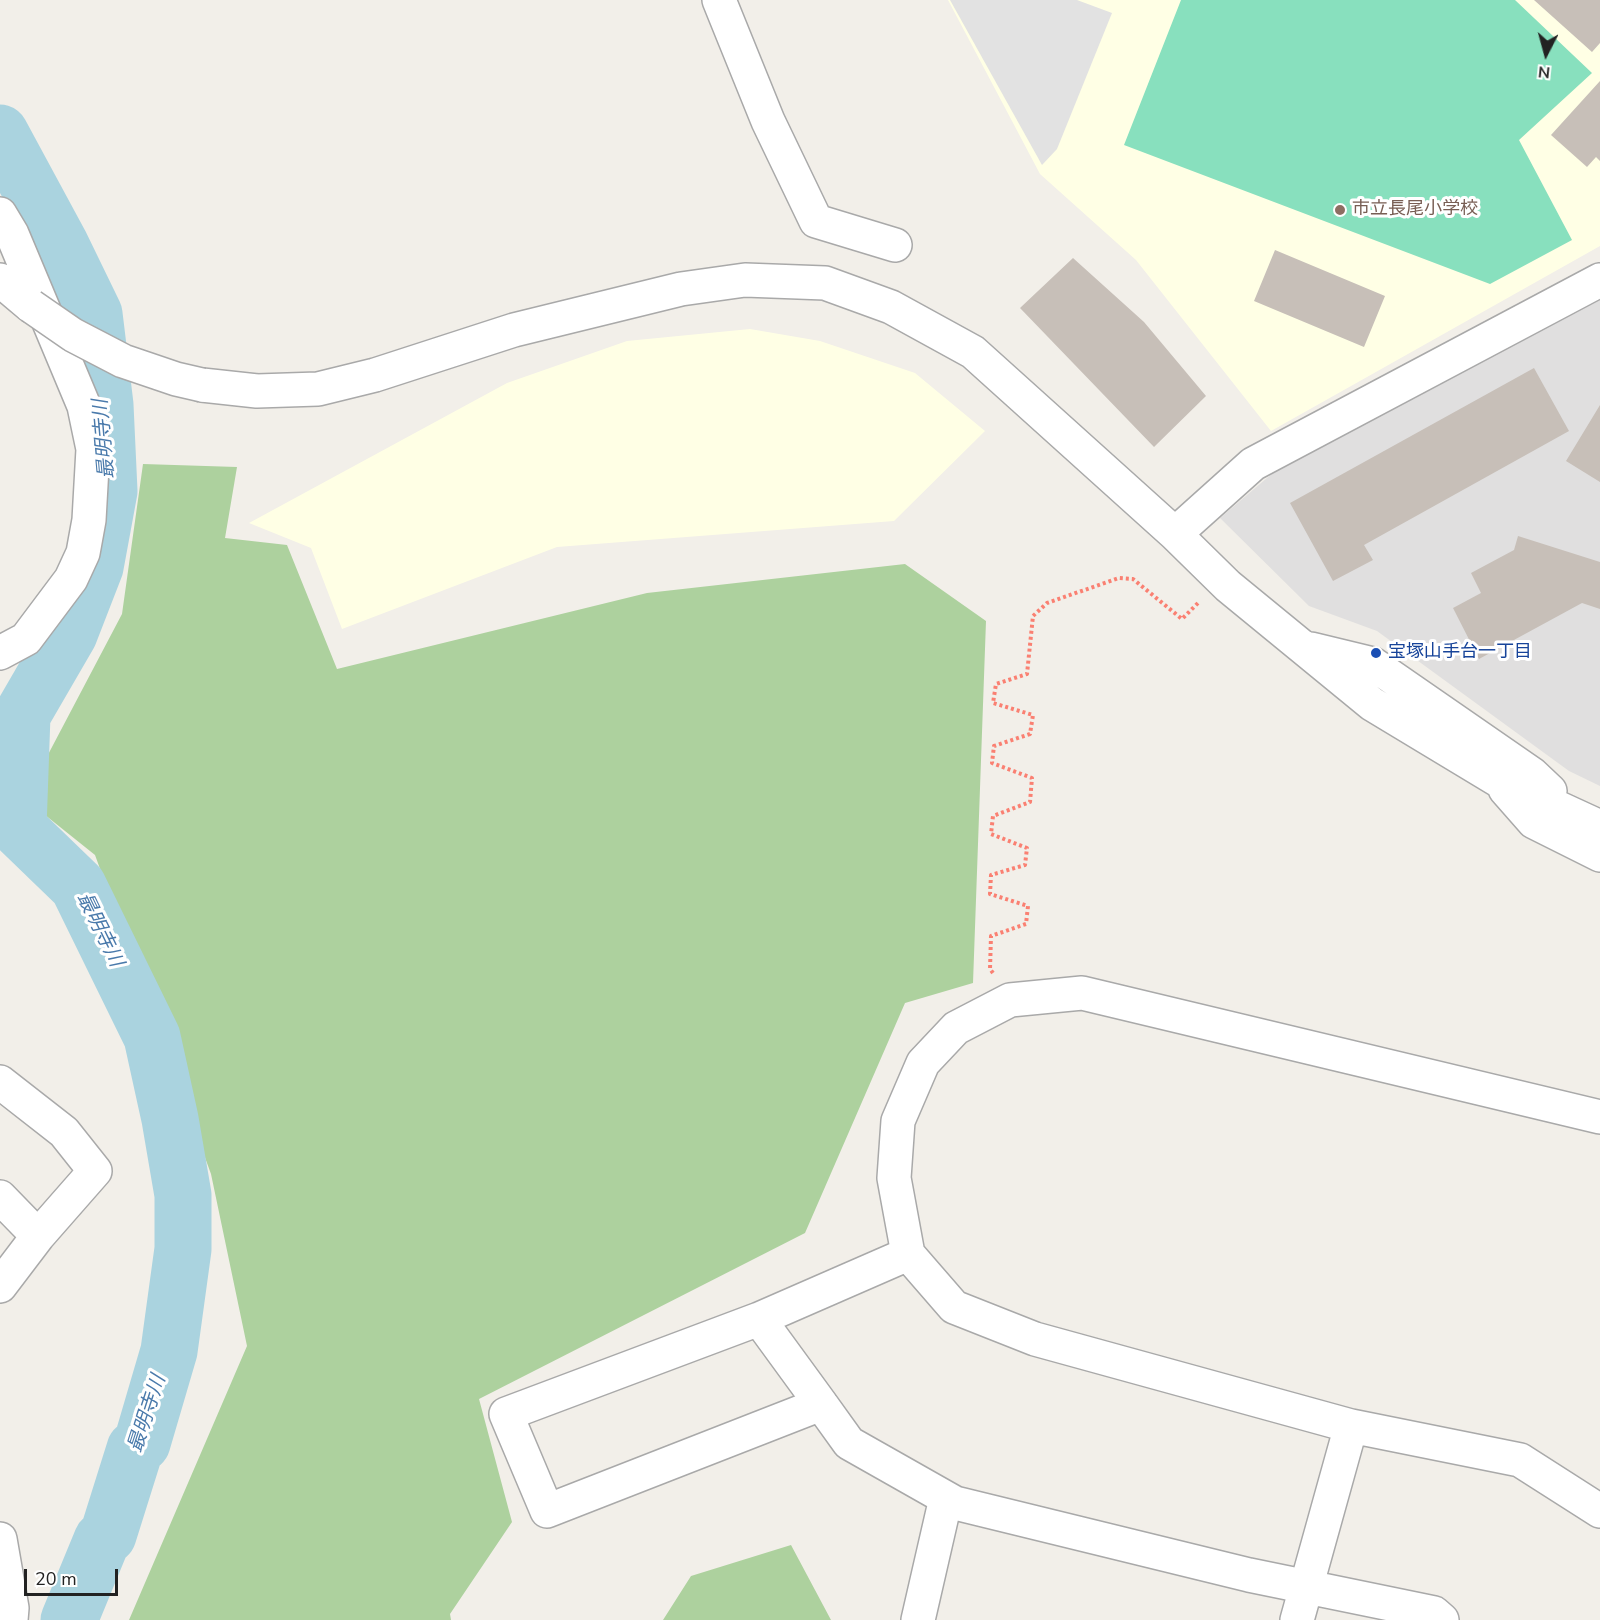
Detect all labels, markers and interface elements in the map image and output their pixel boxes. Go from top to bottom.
north arrow [1516,24,1576,84]
text: N [1537,60,1551,83]
place label: 市立長尾小学校 [1352,199,1478,221]
marker: 市立長尾小学校 [1333,203,1347,217]
water label: 最明寺川 [90,398,120,480]
place label: 宝塚山手台一丁目 [1388,642,1532,664]
marker: 宝塚山手台一丁目 [1369,646,1383,660]
water label: 最明寺川 [71,889,127,971]
water label: 最明寺川 [124,1372,172,1456]
scale bar [27,1557,122,1595]
text: 20 m [35,1567,77,1591]

